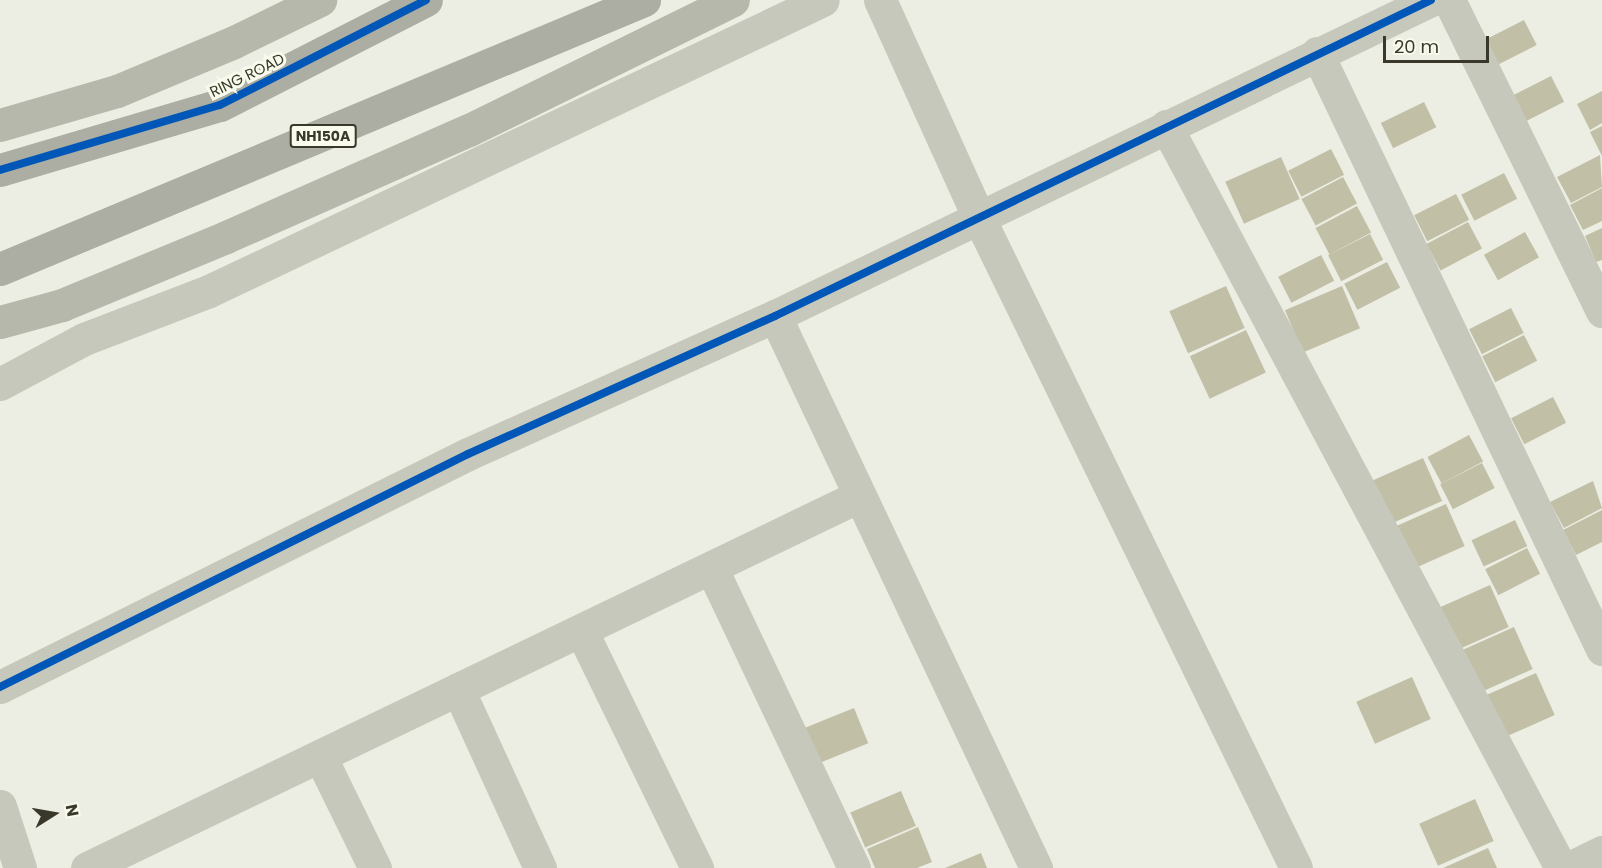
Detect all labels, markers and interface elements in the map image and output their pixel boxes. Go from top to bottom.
scale bar [1386,24,1492,62]
text: 20 m [1394,34,1439,59]
street label: RING ROAD [207,49,287,101]
road number: NH150A [288,125,358,147]
north arrow [24,784,84,844]
text: N [60,802,85,819]

